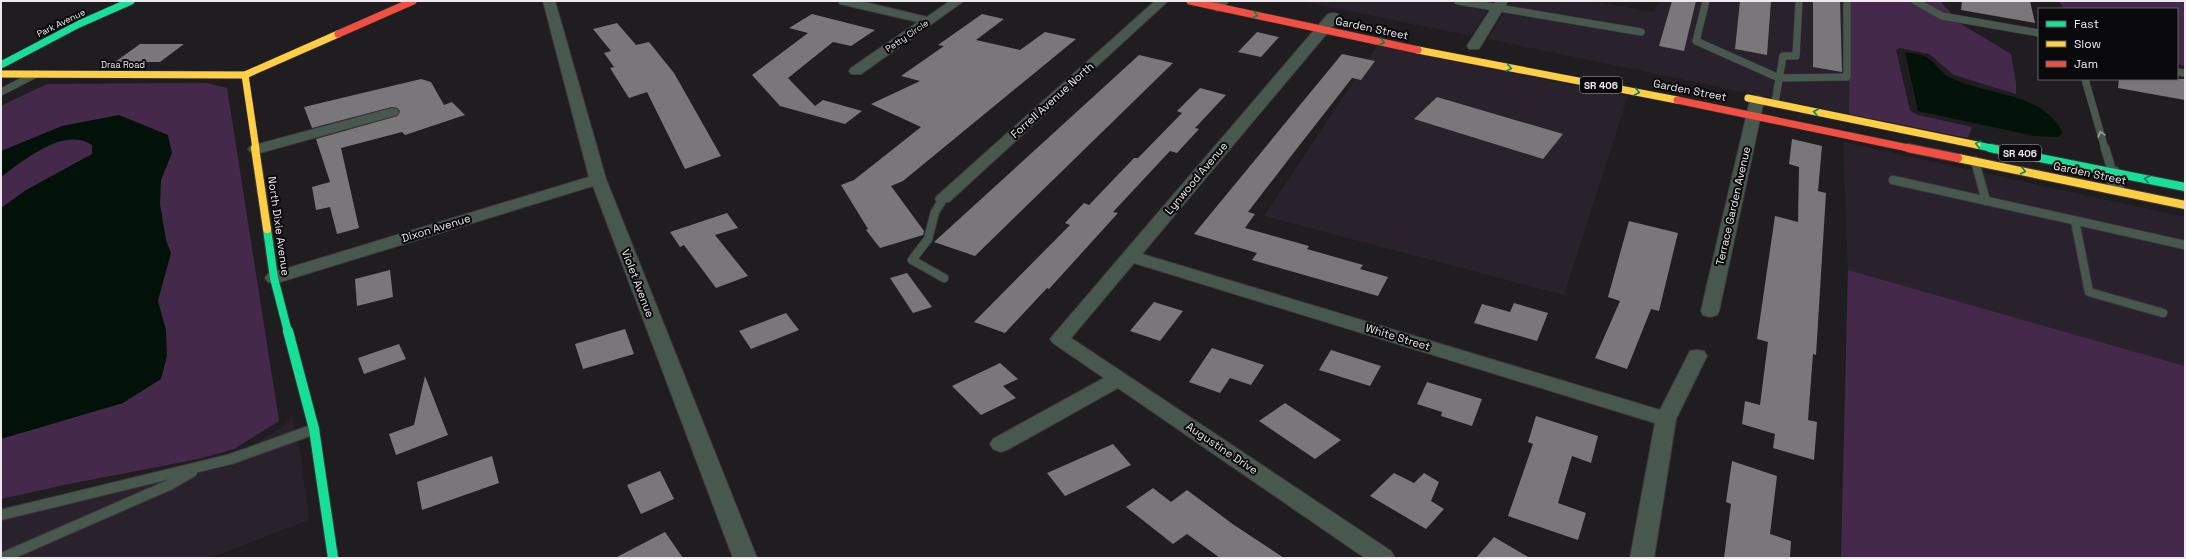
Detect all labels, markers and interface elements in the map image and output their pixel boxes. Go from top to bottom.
street label: Park Avenue [35,6,87,40]
legend [2038,8,2178,80]
one-way arrow [1251,11,1258,19]
street label: Garden Street [1334,13,1410,43]
text: Fast [2074,16,2099,32]
street label: Petty Circle [883,17,931,55]
text: Slow [2074,36,2101,52]
one-way arrow [1379,38,1385,46]
text: Jam [2074,56,2098,72]
street label: Draa Road [101,59,145,71]
street label: Forrell Avenue North [1008,59,1096,141]
one-way arrow [1506,63,1512,72]
street label: Garden Street [1652,76,1728,104]
road number: SR 406 [1580,77,1622,93]
one-way arrow [1634,88,1640,96]
one-way arrow [1813,108,1819,116]
one-way arrow [2097,131,2106,138]
street label: Lynwood Avenue [1162,139,1230,217]
one-way arrow [1975,141,1981,149]
street label: Terrace Garden Avenue [1713,145,1753,267]
road number: SR 406 [1999,145,2041,161]
street label: Garden Street [2052,158,2128,188]
one-way arrow [2020,166,2026,175]
street label: North Dixie Avenue [265,175,293,277]
one-way arrow [2144,175,2150,183]
street label: Dixon Avenue [400,211,472,245]
street label: Violet Avenue [619,247,657,319]
street label: White Street [1364,321,1432,353]
street label: Augustine Drive [1184,419,1260,477]

